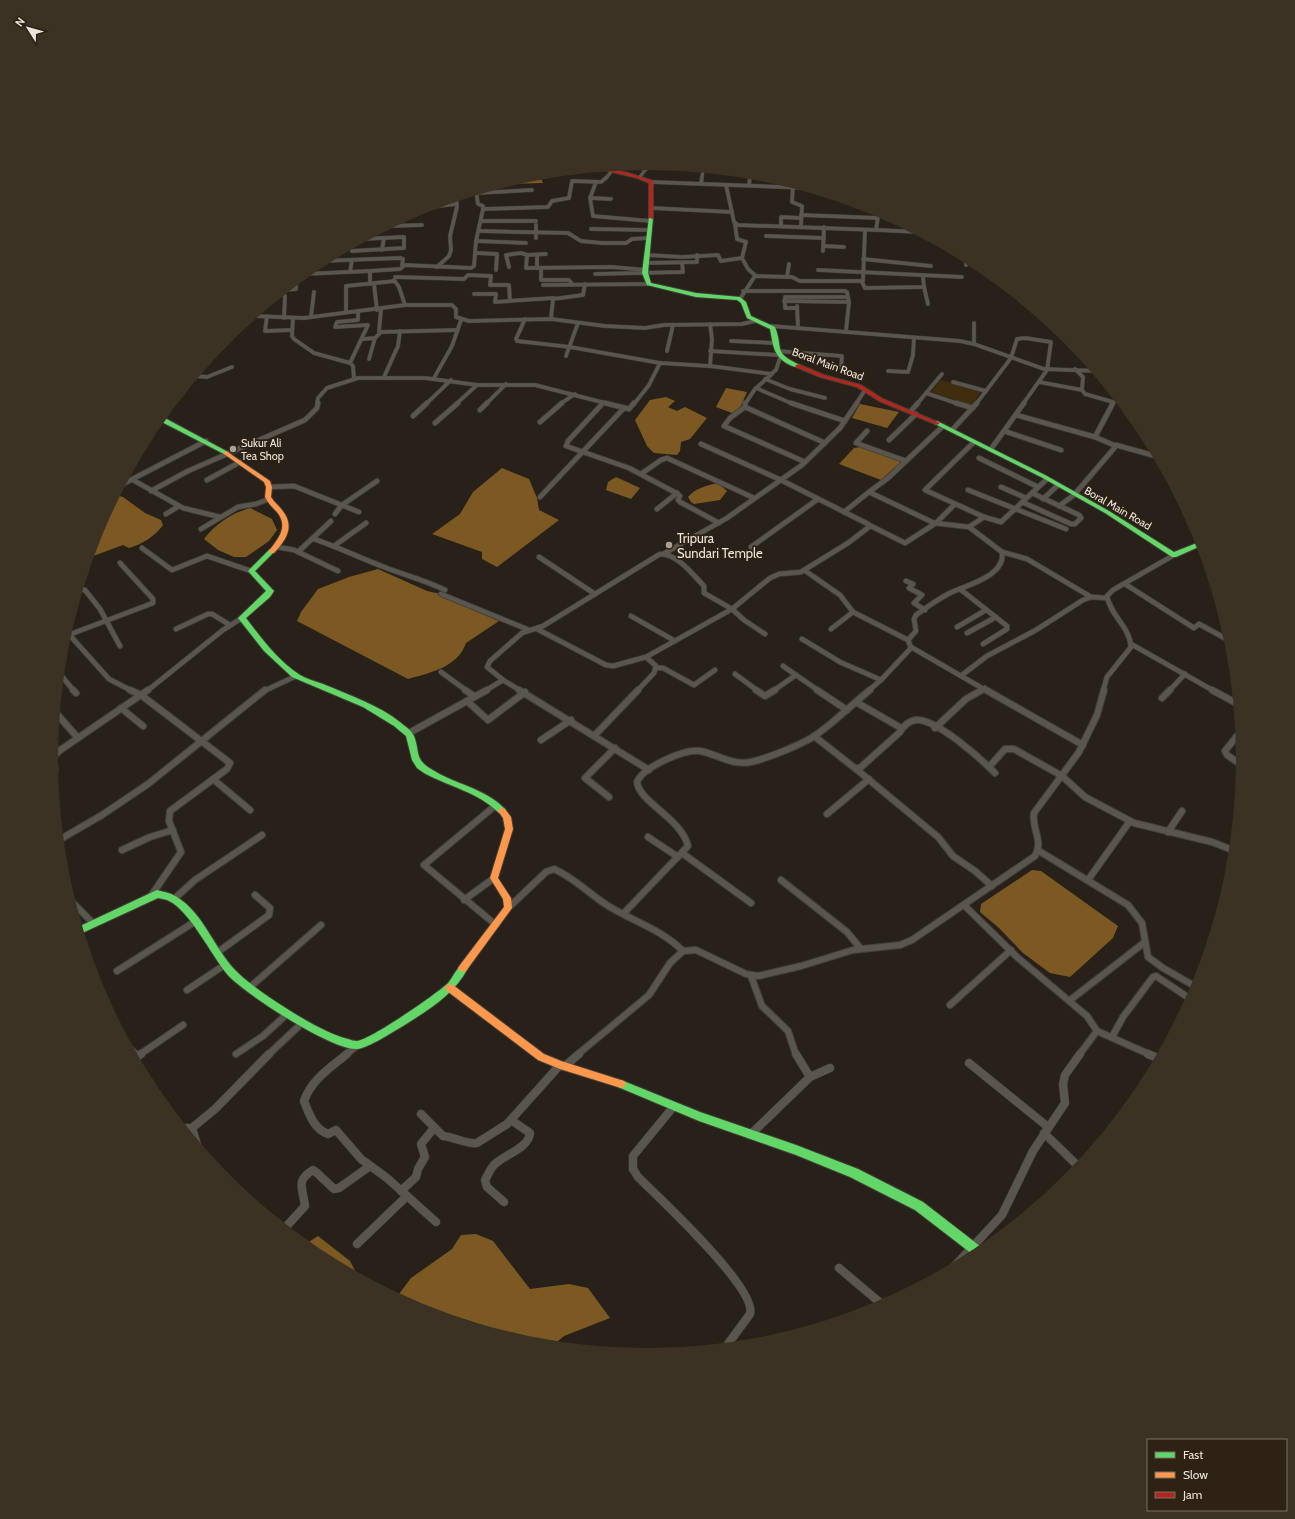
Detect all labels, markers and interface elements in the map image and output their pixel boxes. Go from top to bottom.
north arrow [8,8,48,48]
text: N [12,15,28,29]
street label: Boral Main Road [790,345,866,383]
place label: Sukur Ali Tea Shop [241,436,284,463]
marker: Sukur Ali Tea Shop [228,444,238,454]
street label: Boral Main Road [1082,483,1154,533]
place label: Tripura Sundari Temple [677,530,763,561]
marker: Tripura Sundari Temple [664,540,674,550]
legend [1147,1439,1287,1511]
text: Fast [1183,1447,1203,1462]
text: Slow [1183,1467,1208,1482]
text: Jam [1182,1487,1202,1502]

